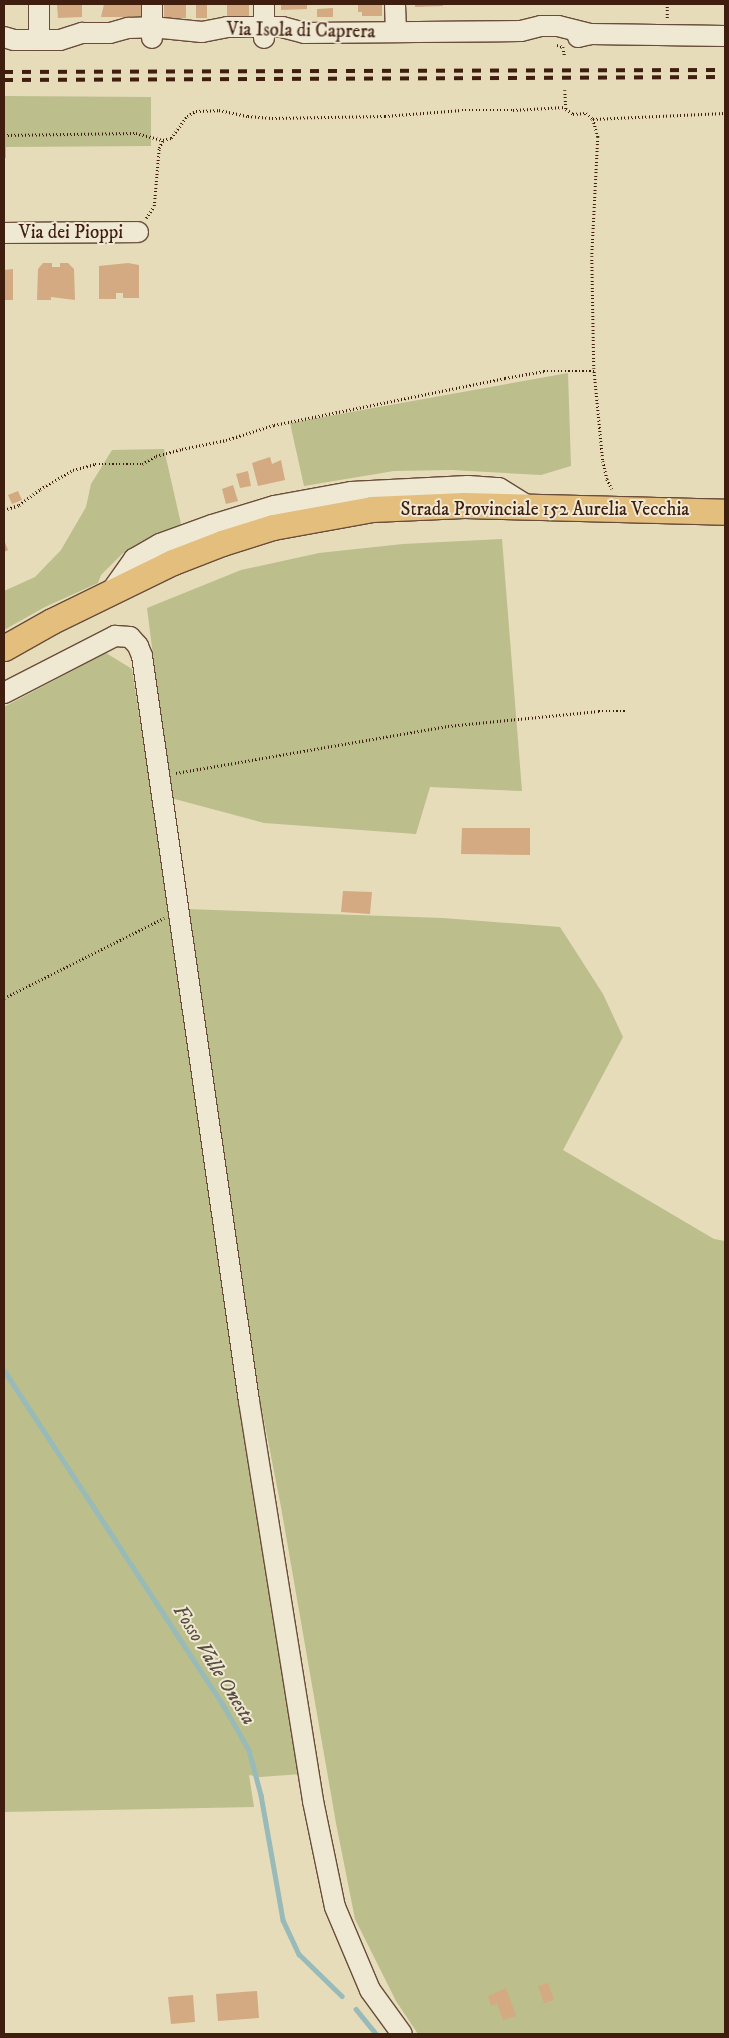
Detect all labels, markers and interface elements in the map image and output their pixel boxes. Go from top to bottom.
street label: Via Isola di Caprera [226,18,376,44]
street label: Via dei Pioppi [19,222,123,244]
street label: Strada Provinciale 152 Aurelia Vecchia [401,499,689,521]
water label: Fosso Valle Onesta [168,1601,260,1729]

